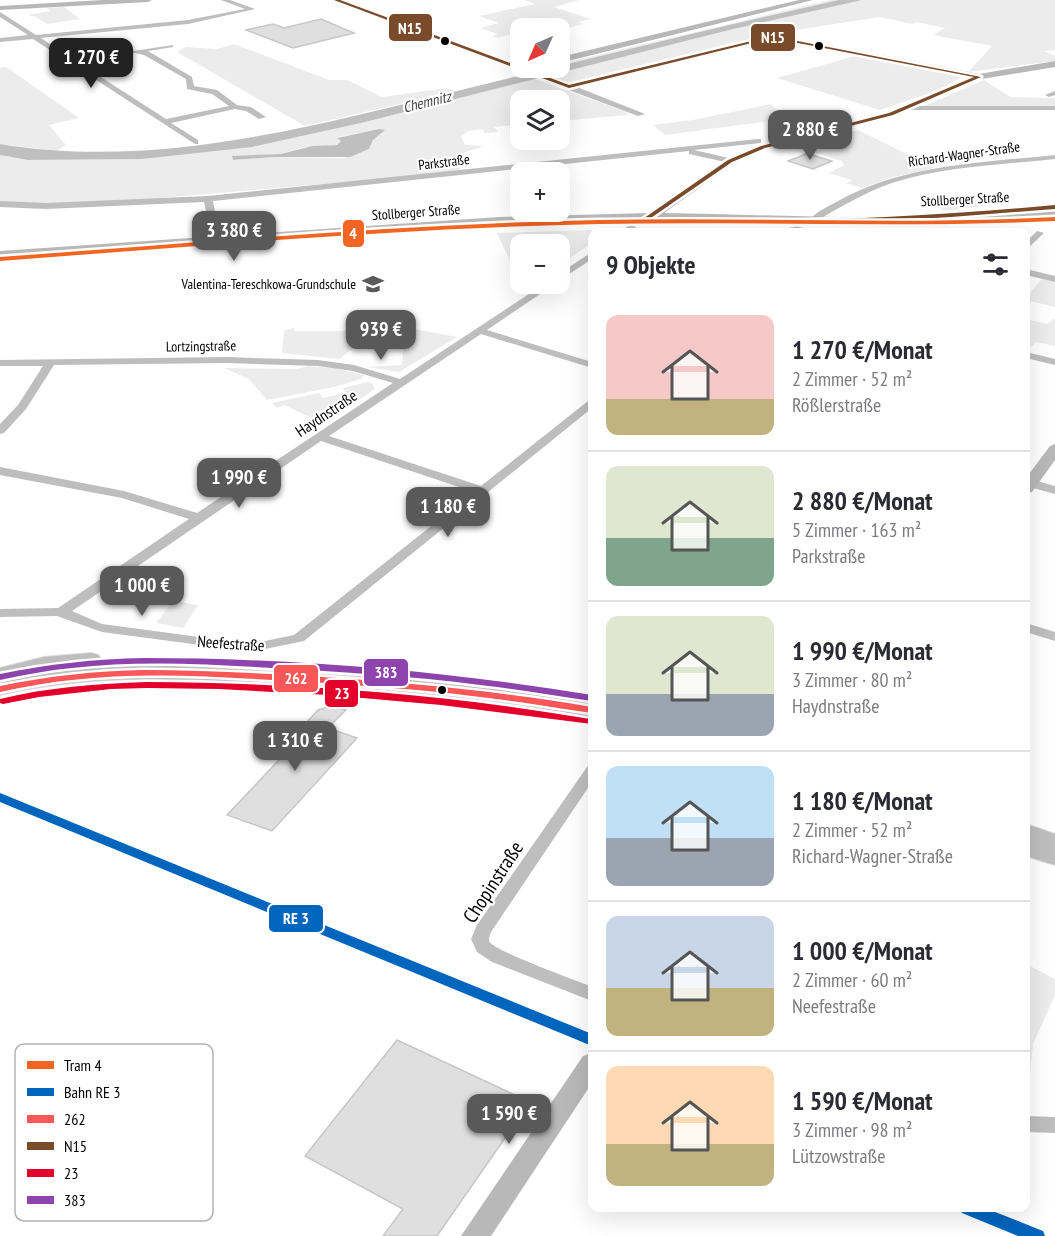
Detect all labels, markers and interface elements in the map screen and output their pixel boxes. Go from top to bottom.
line badge: N15 [388,13,433,42]
text: N15 [398,18,422,38]
north arrow [510,18,570,78]
map controls [510,18,570,294]
line badge: N15 [750,23,796,52]
text: N15 [761,27,785,47]
unlabelled marker [439,35,451,47]
pin: 1 270 € [36,38,146,89]
unlabelled marker [813,40,825,52]
text: 1 270 € [63,44,119,70]
water label: Chemnitz [401,86,454,117]
button: layers [510,90,570,150]
pin: 2 880 € [755,110,865,161]
text: 2 880 € [782,116,838,142]
street label: Richard-Wagner-Straße [907,137,1021,171]
street label: Parkstraße [417,150,471,174]
button: + [510,162,570,222]
street label: Stollberger Straße [920,188,1010,210]
street label: Stollberger Straße [371,200,461,224]
pin: 3 380 € [179,211,289,262]
text: 3 380 € [206,217,262,243]
line badge: 4 [342,219,365,248]
text: 4 [349,223,357,243]
button: − [510,234,570,294]
text: 9 Objekte [606,248,696,281]
icon: filters [979,248,1012,281]
school or university icon: Valentina-Tereschkowa-Grundschule [361,272,385,296]
place label: Valentina-Tereschkowa-Grundschule [181,275,356,293]
pin: 939 € [339,310,423,361]
text: 939 € [360,316,402,342]
text: 1 270 €/Monat [792,333,933,366]
street label: Lortzingstraße [166,336,236,356]
icon: home [654,339,726,411]
text: 2 Zimmer · 52 m² [792,366,912,392]
street label: Haydnstraße [291,385,361,441]
text: Rößlerstraße [792,392,881,418]
pin: 1 990 € [184,458,294,509]
text: 1 990 € [211,464,267,490]
text: 2 880 €/Monat [792,484,933,517]
pin: 1 180 € [393,487,503,538]
icon: home [654,490,726,562]
text: 1 180 € [420,493,476,519]
text: 5 Zimmer · 163 m² [792,517,921,543]
text: Parkstraße [792,543,865,569]
pin: 1 000 € [87,566,197,617]
text: 1 000 € [114,572,170,598]
street label: Neefestraße [197,631,265,655]
text: 1 990 €/Monat [792,634,933,667]
icon: home [654,640,726,712]
line badge: 383 [363,658,409,687]
text: 383 [375,662,397,682]
line badge: 262 [273,664,319,693]
text: 3 Zimmer · 80 m² [792,667,912,693]
text: 262 [285,668,307,688]
line badge: 23 [324,679,359,708]
text: 23 [334,683,350,703]
unlabelled marker [436,684,448,696]
text: Haydnstraße [792,693,879,719]
pin: 1 310 € [240,721,350,772]
text: 1 310 € [267,727,323,753]
text: 1 180 €/Monat [792,784,933,817]
icon: home [654,790,726,862]
text: 2 Zimmer · 52 m² [792,817,912,843]
street label: Chopinstraße [457,836,529,928]
text: Richard-Wagner-Straße [792,843,953,869]
line badge: RE 3 [268,904,324,933]
text: RE 3 [283,908,309,928]
text: 1 000 €/Monat [792,934,933,967]
icon: home [654,940,726,1012]
text: 2 Zimmer · 60 m² [792,967,912,993]
text: Neefestraße [792,993,876,1019]
legend [15,1044,213,1221]
text: Tram 4 [64,1055,102,1075]
text: Bahn RE 3 [64,1082,121,1102]
text: 1 590 €/Monat [792,1084,933,1117]
icon: home [654,1090,726,1162]
pin: 1 590 € [454,1094,564,1145]
text: 1 590 € [481,1100,537,1126]
text: 262 [64,1109,86,1129]
text: 3 Zimmer · 98 m² [792,1117,912,1143]
text: N15 [64,1136,87,1156]
text: Lützowstraße [792,1143,885,1169]
text: 23 [64,1163,78,1183]
text: 383 [64,1190,86,1210]

